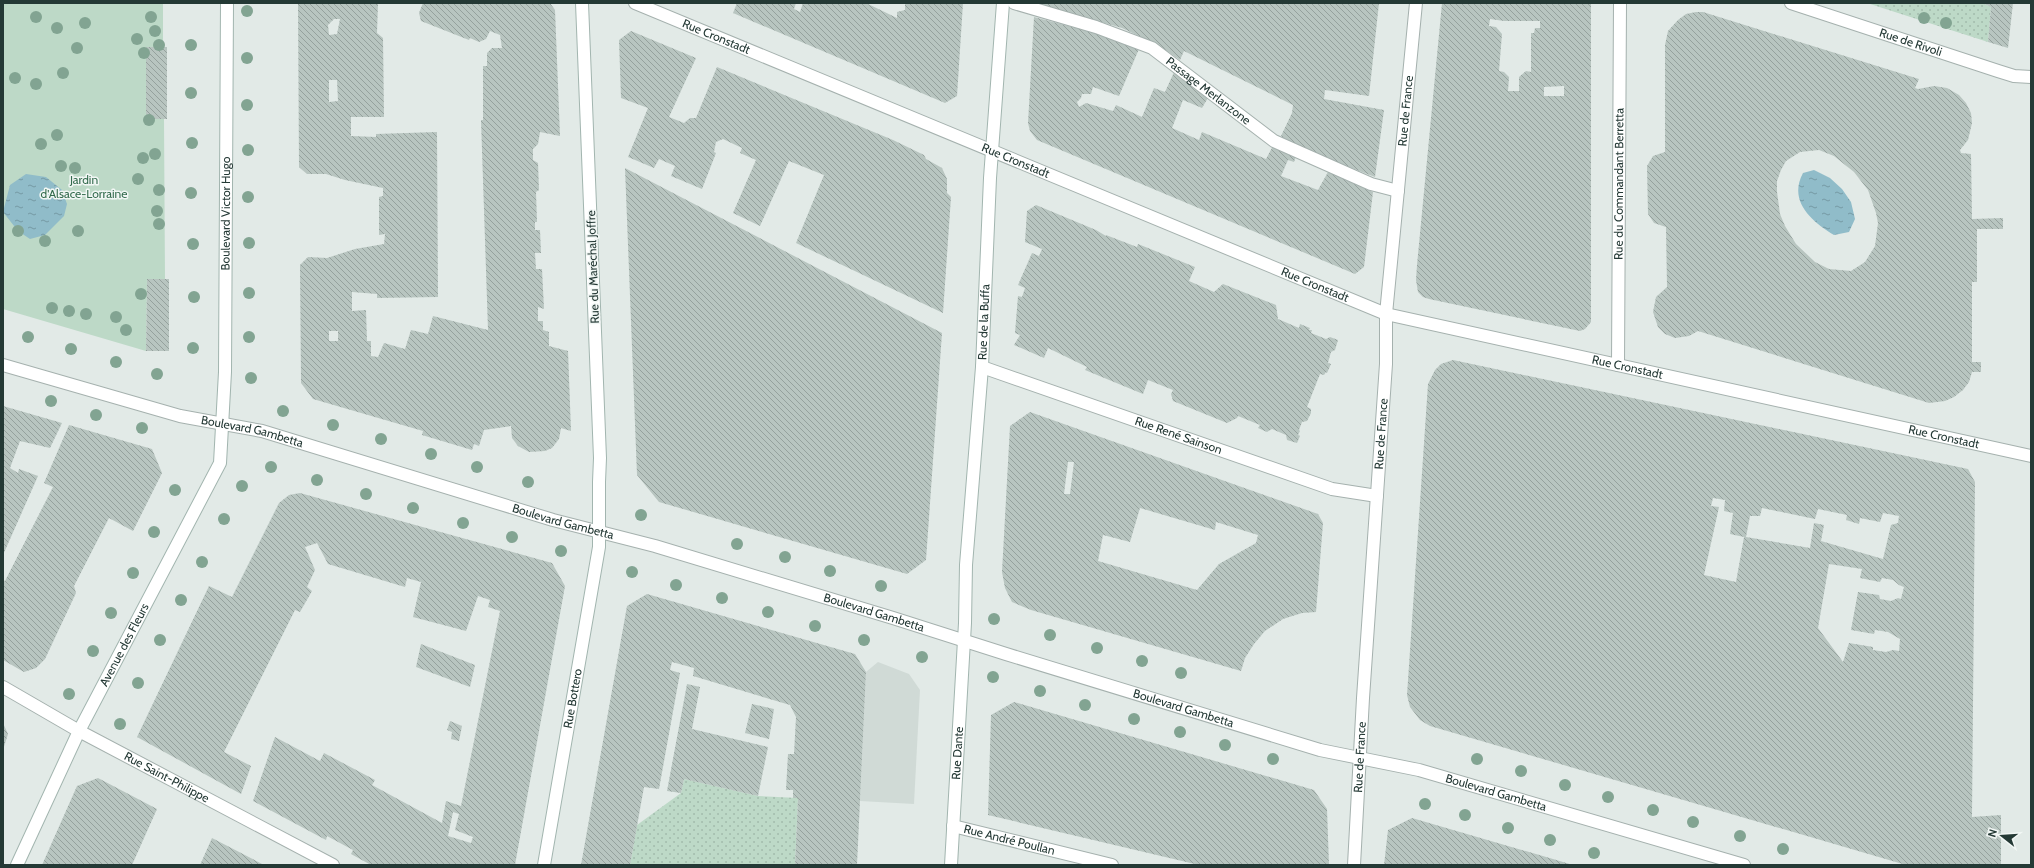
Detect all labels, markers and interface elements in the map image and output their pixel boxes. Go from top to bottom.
street label: Rue Cronstadt [680,15,753,57]
street label: Rue de Rivoli [1878,25,1944,59]
street label: Passage Merlanzone [1163,53,1254,128]
street label: Rue de France [1394,75,1416,147]
street label: Rue du Commandant Berretta [1611,108,1626,260]
street label: Rue Cronstadt [980,139,1052,181]
street label: Boulevard Victor Hugo [218,156,233,271]
park label: Jardin d'Alsace-Lorraine [41,172,127,201]
street label: Rue du Maréchal Joffre [583,210,602,324]
street label: Rue Cronstadt [1279,263,1351,305]
street label: Rue de la Buffa [974,283,993,360]
street label: Rue Cronstadt [1591,352,1664,382]
street label: Rue de France [1371,398,1391,470]
street label: Boulevard Gambetta [200,412,305,450]
street label: Rue René Sainson [1133,413,1224,457]
street label: Rue Cronstadt [1907,421,1981,451]
street label: Boulevard Gambetta [511,500,616,542]
street label: Boulevard Gambetta [822,589,927,635]
street label: Avenue des Fleurs [96,601,152,689]
street label: Rue Bottero [560,667,585,729]
street label: Boulevard Gambetta [1131,685,1236,730]
street label: Rue de France [1350,721,1369,793]
street label: Rue Dante [948,726,966,780]
street label: Rue Saint-Philippe [122,748,212,805]
street label: Boulevard Gambetta [1444,770,1549,814]
north arrow [1982,816,2022,856]
street label: Rue André Poullan [962,821,1057,858]
text: N [1985,827,2000,839]

